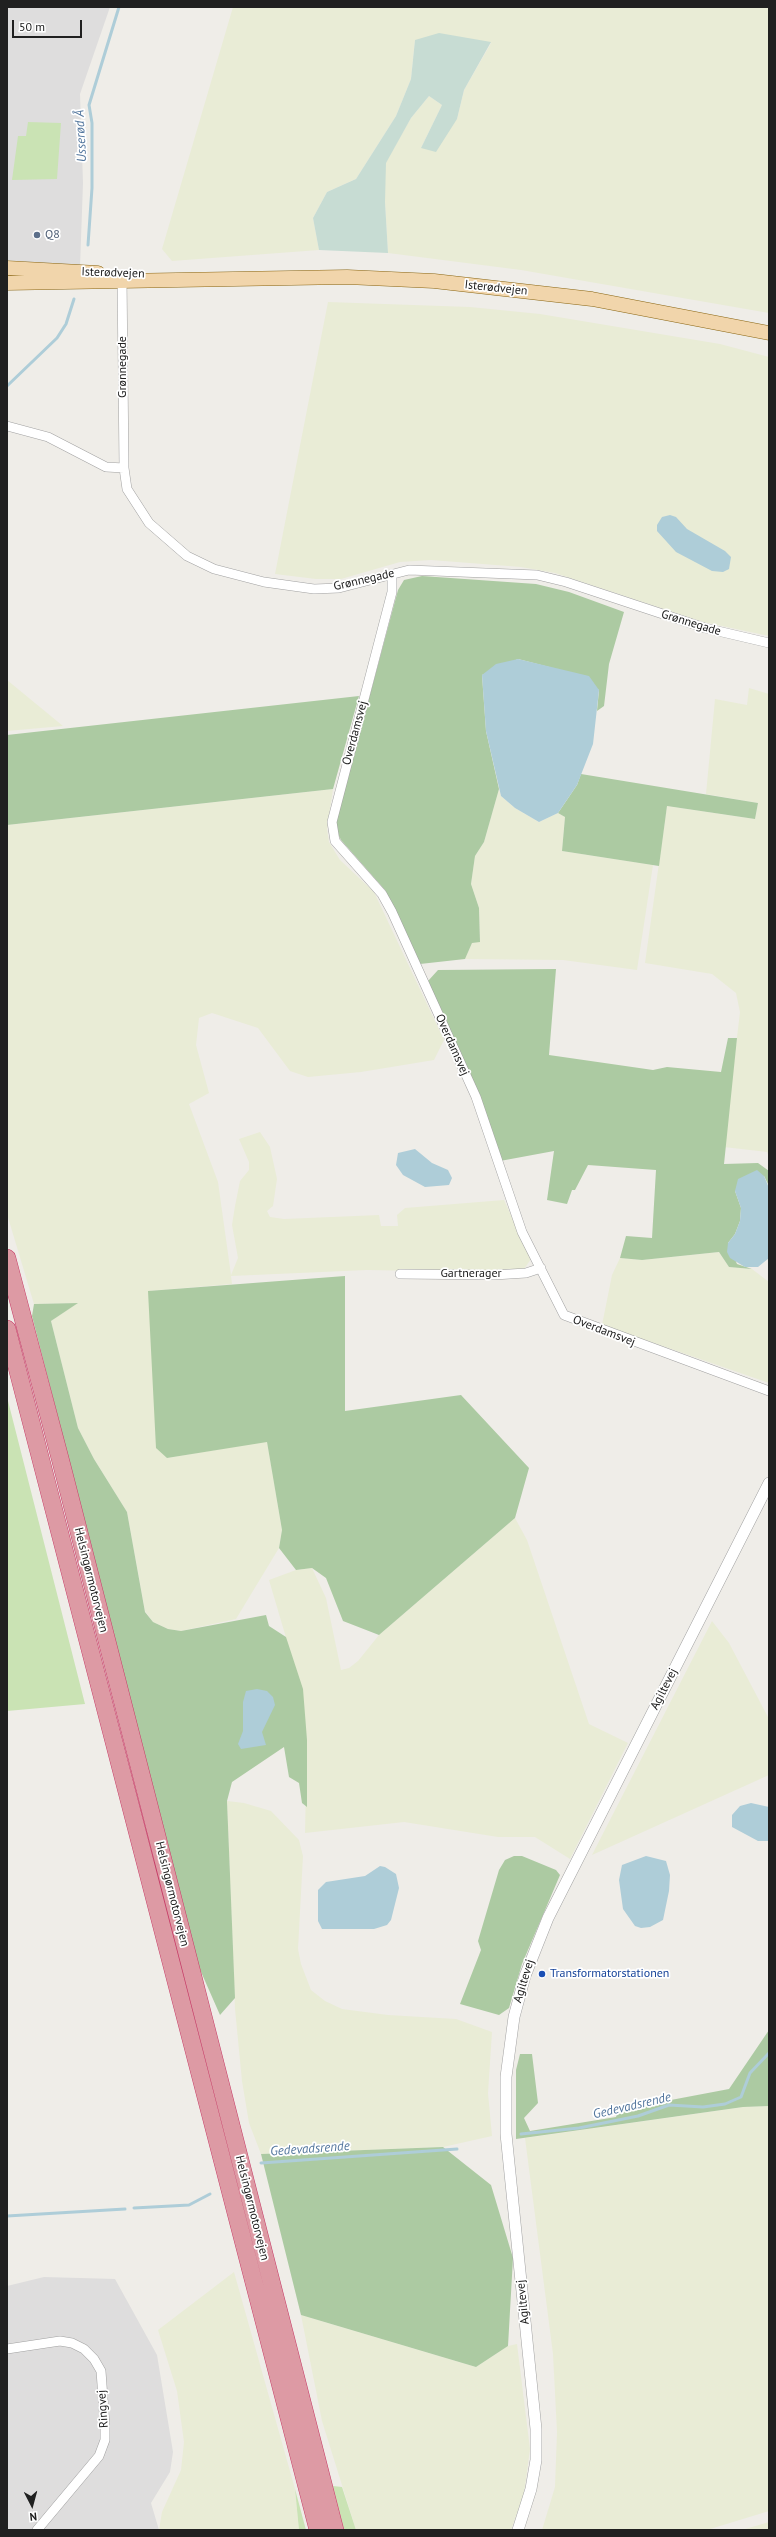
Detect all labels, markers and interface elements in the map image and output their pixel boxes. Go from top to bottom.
scale bar [14,12,84,38]
text: 50 m [19,19,45,34]
water label: Usserød Å [72,109,90,163]
place label: Q8 [45,228,60,242]
marker: Q8 [32,230,42,240]
street label: Isterødvejen [81,265,145,281]
street label: Isterødvejen [464,278,528,298]
street label: Grønnegade [116,336,130,398]
street label: Grønnegade [332,566,396,594]
street label: Grønnegade [659,607,723,639]
street label: Overdamsvej [340,699,370,767]
street label: Overdamsvej [432,1012,472,1078]
street label: Gartnerager [440,1267,502,1281]
street label: Overdamsvej [571,1312,637,1350]
street label: Helsingørmotorvejen [71,1526,111,1634]
street label: Agiltevej [647,1666,681,1712]
street label: Helsingørmotorvejen [152,1840,192,1948]
street label: Agiltevej [511,1957,537,2005]
place label: Transformatorstationen [550,1967,669,1981]
marker: Transformatorstationen [537,1969,547,1979]
water label: Gedevadsrende [591,2089,673,2123]
water label: Gedevadsrende [270,2138,350,2160]
street label: Helsingørmotorvejen [232,2154,272,2262]
street label: Agiltevej [514,2279,532,2325]
street label: Ringvej [94,2389,112,2429]
north arrow [12,2485,52,2525]
text: N [29,2510,38,2524]

